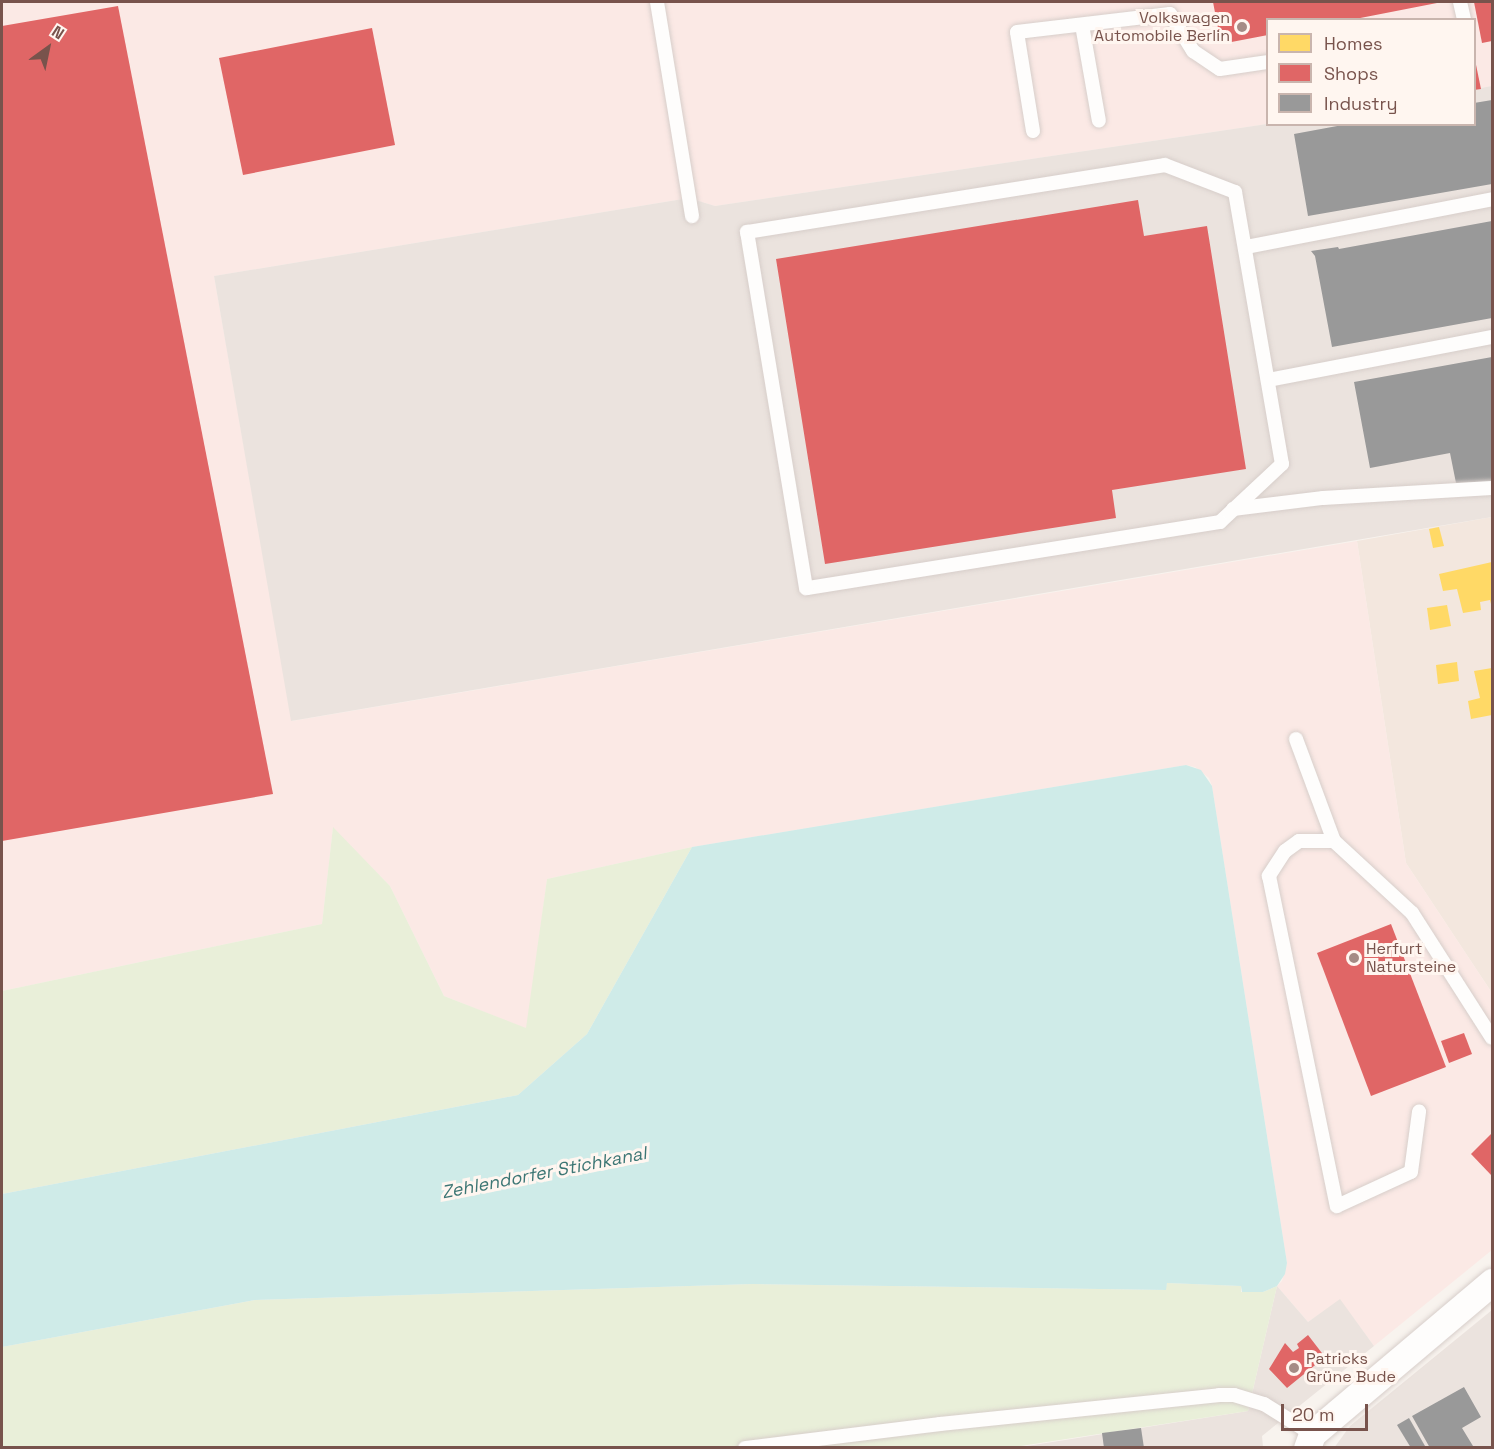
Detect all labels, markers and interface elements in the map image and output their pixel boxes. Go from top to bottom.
place label: Volkswagen Automobile Berlin [1094,8,1230,46]
north arrow [18,18,78,78]
legend [1266,18,1476,126]
marker: Volkswagen Automobile Berlin [1235,20,1249,34]
text: N [48,21,68,44]
text: Homes [1324,32,1383,55]
text: Shops [1324,62,1378,85]
text: Industry [1324,92,1397,115]
place label: Herfurt Natursteine [1366,939,1456,977]
marker: Herfurt Natursteine [1347,951,1361,965]
water label: Zehlendorfer Stichkanal [440,1143,648,1203]
place label: Patricks Grüne Bude [1306,1349,1396,1387]
marker: Patricks Grüne Bude [1287,1361,1301,1375]
scale bar [1284,1392,1371,1430]
text: 20 m [1292,1403,1335,1426]

